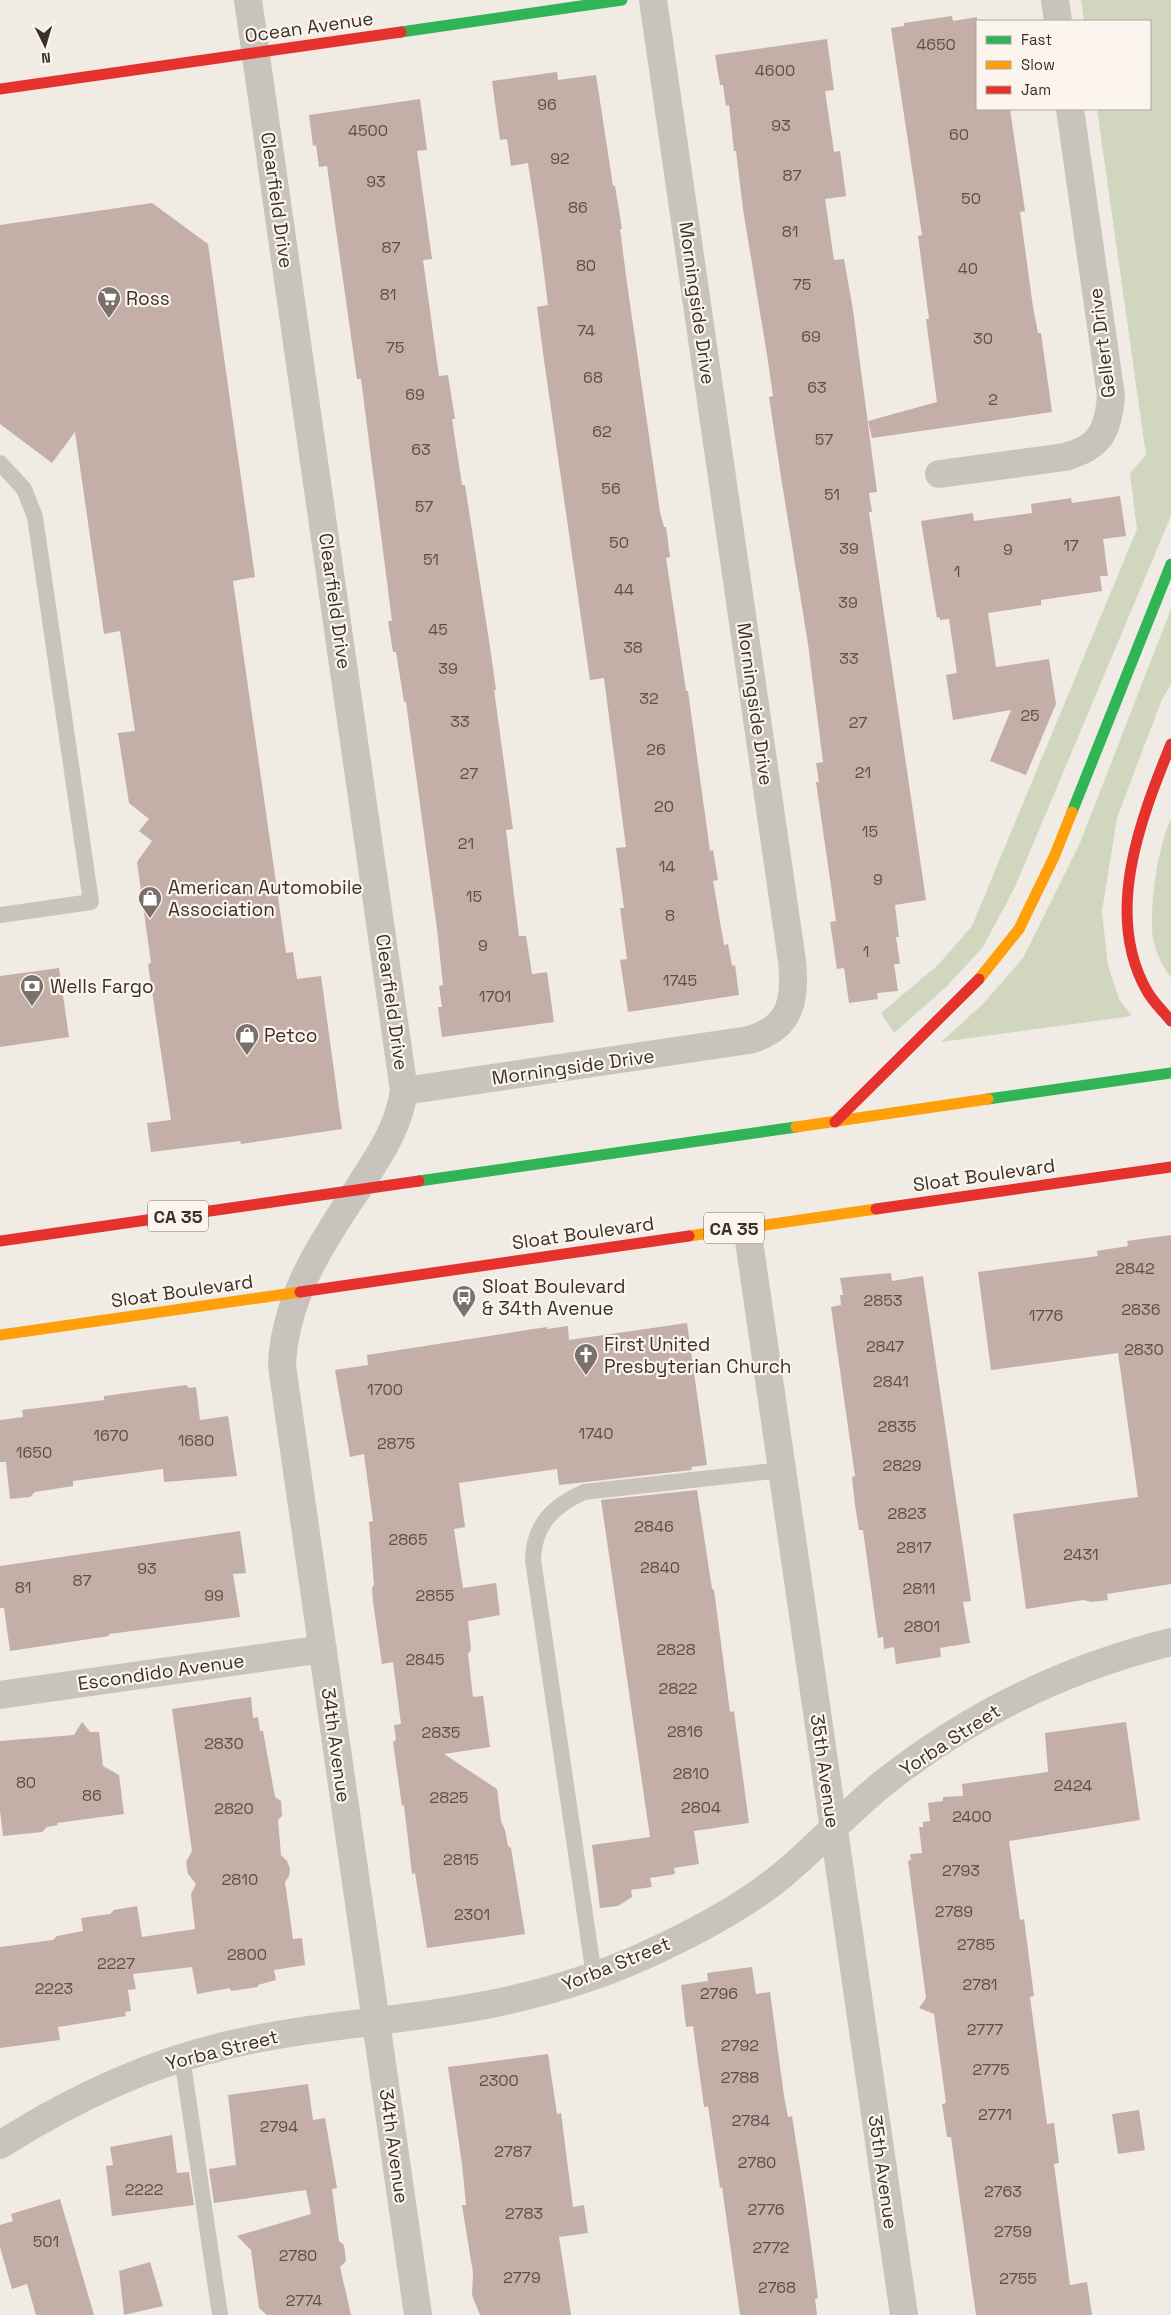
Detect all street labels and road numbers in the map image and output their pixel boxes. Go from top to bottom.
street label: Ocean Avenue [243,6,375,48]
street label: Clearfield Drive [255,130,299,270]
street label: Morningside Drive [673,220,721,386]
street label: Gellert Drive [1083,287,1121,399]
street label: Clearfield Drive [313,531,357,671]
street label: Morningside Drive [731,621,779,787]
street label: Clearfield Drive [370,932,414,1072]
street label: Morningside Drive [490,1043,656,1091]
street label: Sloat Boulevard [911,1153,1057,1197]
road number: CA 35 [148,1200,208,1232]
street label: Sloat Boulevard [510,1211,656,1255]
road number: CA 35 [704,1212,764,1244]
street label: Sloat Boulevard [109,1269,255,1313]
street label: Escondido Avenue [76,1648,246,1696]
street label: 34th Avenue [316,1686,356,1804]
street label: Yorba Street [895,1698,1005,1782]
street label: 35th Avenue [805,1712,845,1830]
street label: Yorba Street [558,1931,674,1997]
street label: Yorba Street [163,2024,281,2076]
street label: 34th Avenue [374,2087,414,2205]
street label: 35th Avenue [863,2113,903,2231]

